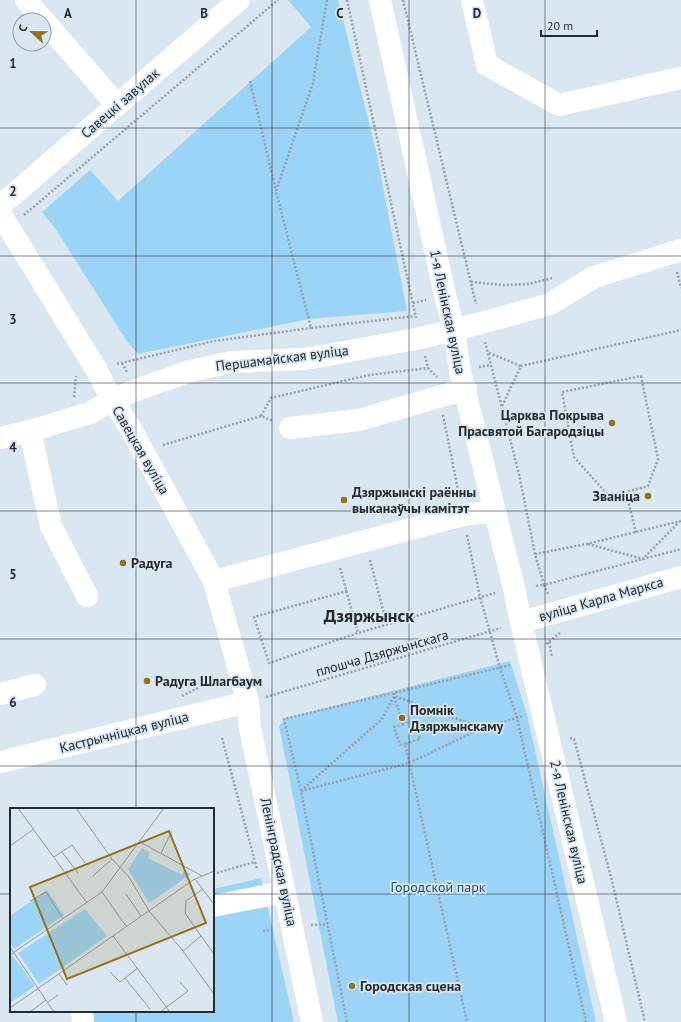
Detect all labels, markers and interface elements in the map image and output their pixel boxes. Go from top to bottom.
text: A [64,5,72,22]
text: B [200,5,208,22]
text: C [336,5,344,22]
text: D [473,5,481,22]
north arrow [12,12,52,52]
scale bar [541,12,597,38]
text: 20 m [547,18,573,33]
text: С [15,23,30,34]
text: 1 [9,55,17,72]
street label: Савецкі завулак [77,64,163,142]
text: 2 [9,183,17,200]
street label: 1-я Ленінская вуліца [426,248,470,376]
text: 3 [9,311,17,328]
street label: Першамайская вуліца [214,341,350,375]
street label: Савецкая вуліца [108,402,174,498]
place label: Царква Покрыва Прасвятой Багародзіцы [458,406,604,440]
marker: Царква Покрыва Прасвятой Багародзіцы [607,418,617,428]
text: 4 [9,439,17,456]
place label: Дзяржынскі раённы выканаўчы камітэт [352,483,476,517]
place label: Званіца [593,487,640,505]
marker: Званіца [643,491,653,501]
marker: Дзяржынскі раённы выканаўчы камітэт [339,495,349,505]
place label: Радуга [131,554,173,572]
marker: Радуга [118,558,128,568]
text: 5 [9,566,17,583]
street label: вуліца Карла Маркса [537,573,665,625]
district label: Дзяржынск [324,604,414,627]
street label: плошча Дзяржынскага [314,625,451,681]
place label: Радуга Шлагбаум [155,672,262,690]
marker: Радуга Шлагбаум [142,676,152,686]
text: 6 [9,694,17,711]
place label: Помнік Дзяржынскаму [410,701,503,735]
street label: Кастрычніцкая вуліца [58,707,191,757]
marker: Помнік Дзяржынскаму [397,713,407,723]
street label: 2-я Ленінская вуліца [546,758,592,886]
street label: Ленінградская вуліца [256,795,301,928]
inset map [10,808,214,1012]
park label: Городской парк [390,878,486,896]
place label: Городская сцена [360,977,461,995]
marker: Городская сцена [347,981,357,991]

